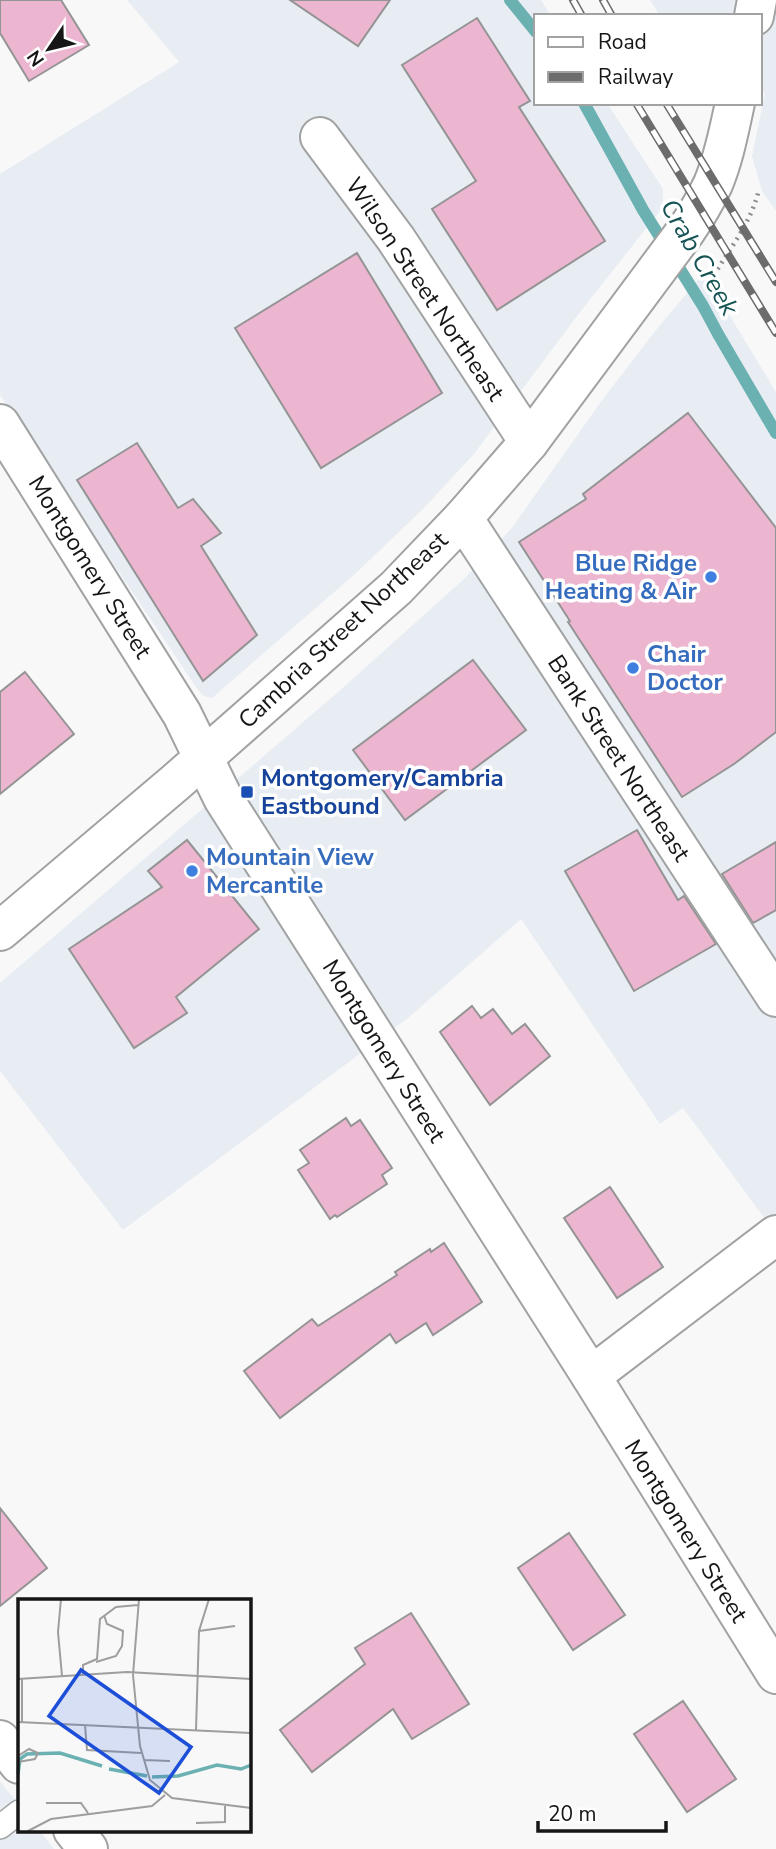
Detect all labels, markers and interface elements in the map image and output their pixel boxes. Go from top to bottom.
north arrow [14,14,84,84]
legend [534,14,762,105]
text: Road [598,28,647,56]
text: N [21,45,51,71]
text: Railway [598,63,673,91]
street label: Wilson Street Northeast [338,171,512,407]
water label: Crab Creek [652,192,748,323]
street label: Montgomery Street [21,470,159,665]
street label: Cambria Street Northeast [231,524,455,736]
place label: Blue Ridge Heating & Air [545,547,698,607]
marker: Blue Ridge Heating & Air [703,569,719,585]
place label: Chair Doctor [647,638,723,698]
street label: Bank Street Northeast [540,649,698,868]
marker: Chair Doctor [625,660,641,676]
place label: Montgomery/Cambria Eastbound [261,762,504,822]
marker: Montgomery/Cambria Eastbound [239,784,255,800]
place label: Mountain View Mercantile [206,841,375,901]
marker: Mountain View Mercantile [184,863,200,879]
street label: Montgomery Street [315,954,453,1149]
street label: Montgomery Street [617,1434,755,1629]
inset map [18,1599,250,1832]
scale bar [538,1790,666,1834]
text: 20 m [548,1800,597,1828]

